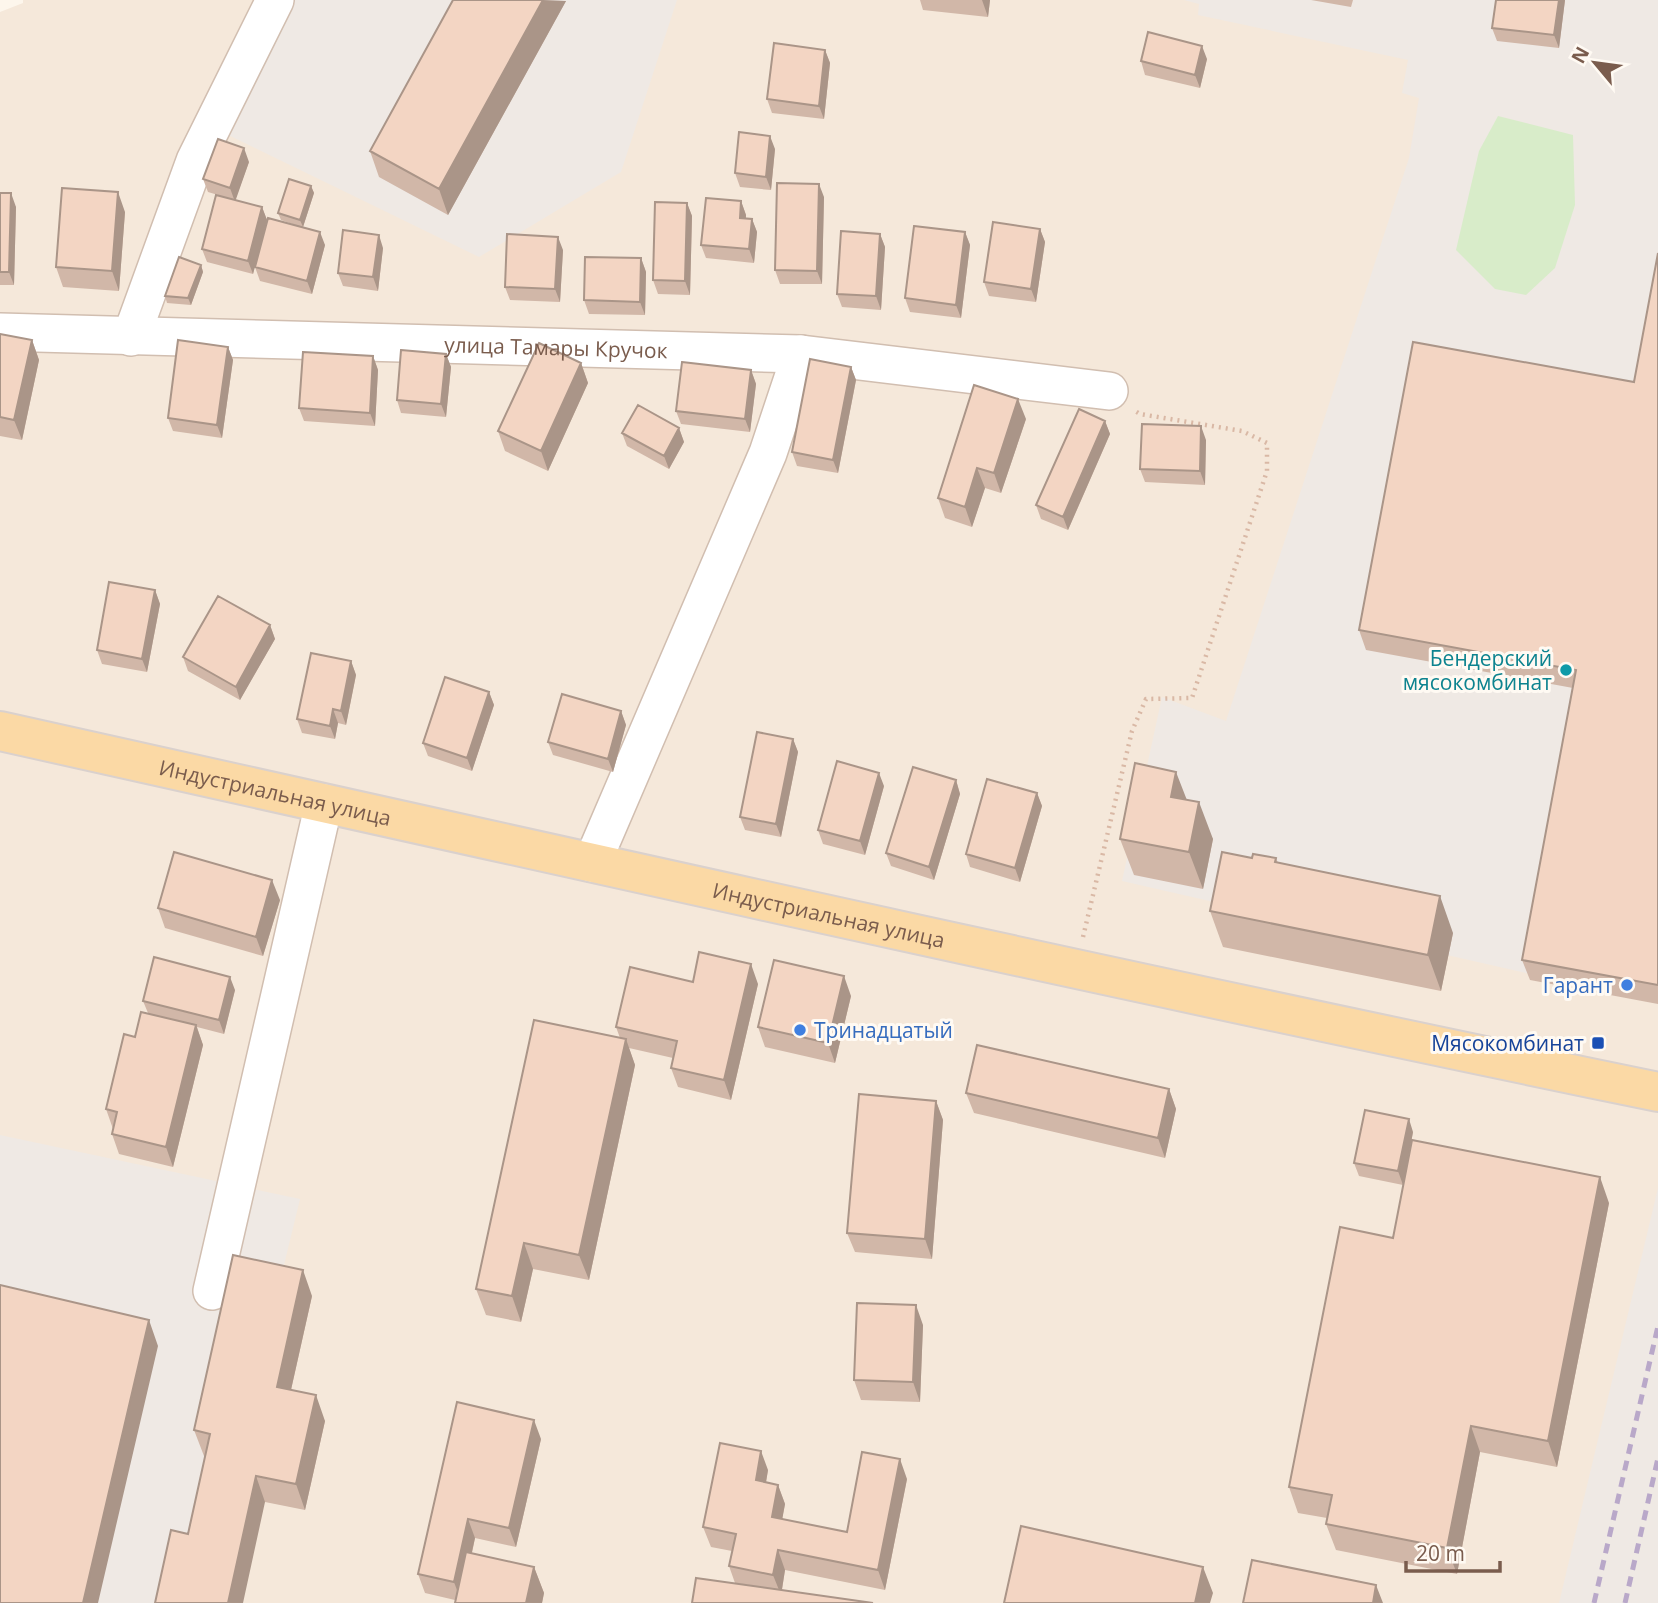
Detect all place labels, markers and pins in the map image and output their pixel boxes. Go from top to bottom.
place label: Бендерский мясокомбинат [1403,644,1552,696]
marker: Бендерский мясокомбинат [1558,662,1574,678]
place label: Гарант [1543,971,1613,999]
marker: Гарант [1619,977,1635,993]
place label: Тринадцатый [814,1016,953,1044]
marker: Тринадцатый [792,1022,808,1038]
place label: Мясокомбинат [1431,1029,1584,1057]
marker: Мясокомбинат [1590,1035,1606,1051]

